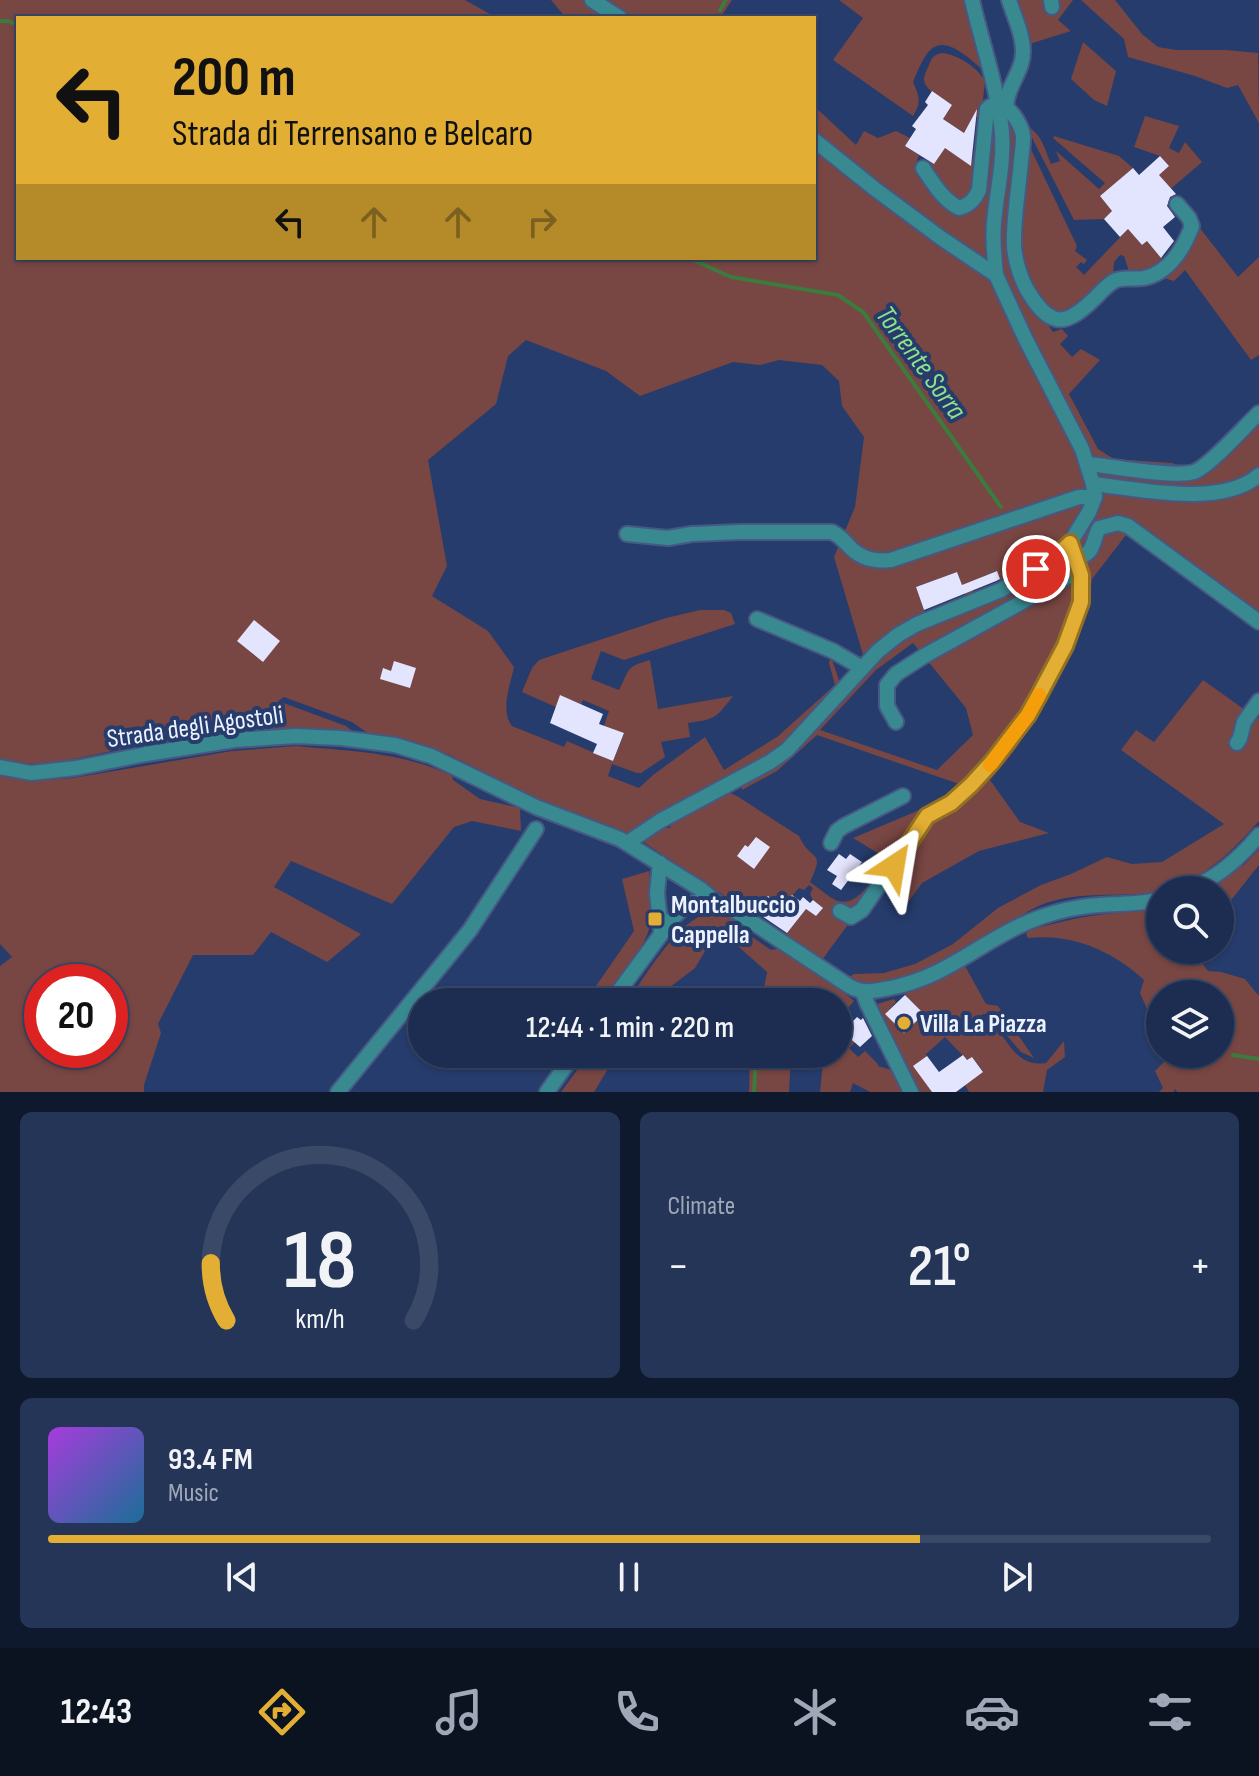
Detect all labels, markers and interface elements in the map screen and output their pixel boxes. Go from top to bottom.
text: 200 m [172,45,296,112]
icon: left [40,48,144,152]
text: Strada di Terrensano e Belcaro [172,113,533,156]
icon: left [268,200,312,244]
icon: ahead [352,200,396,244]
icon: ahead [436,200,480,244]
icon: right [520,200,564,244]
water label: Torrente Sorra [869,300,973,427]
pin [1002,535,1070,603]
icon: arrive [1014,547,1058,591]
street label: Strada degli Agostoli [105,700,285,755]
position arrow [852,824,936,908]
map controls [1146,876,1234,1068]
button: search [1146,876,1234,964]
place label: Montalbuccio Cappella [671,890,796,951]
marker: Montalbuccio Cappella [646,910,664,928]
speed limit sign: 20 [24,964,128,1068]
button: layers [1146,980,1234,1068]
place label: Villa La Piazza [920,1009,1047,1040]
text: 12:44 · 1 min · 220 m [526,1010,734,1046]
marker: Villa La Piazza [895,1014,913,1032]
text: Climate [668,1191,735,1222]
text: 18 [284,1212,356,1312]
text: 21° [908,1231,971,1303]
text: − [668,1240,689,1293]
text: + [1189,1240,1211,1293]
text: km/h [295,1302,344,1337]
text: 93.4 FM [168,1442,253,1478]
text: Music [168,1478,219,1509]
icon: previous [220,1555,264,1599]
icon: pause [607,1555,651,1599]
icon: next [995,1555,1039,1599]
icon: directions [254,1684,310,1740]
icon: music [431,1684,487,1740]
icon: phone [609,1684,665,1740]
icon: climate [787,1684,843,1740]
icon: car [964,1684,1020,1740]
icon: filters [1142,1684,1198,1740]
text: 12:43 [61,1691,132,1734]

